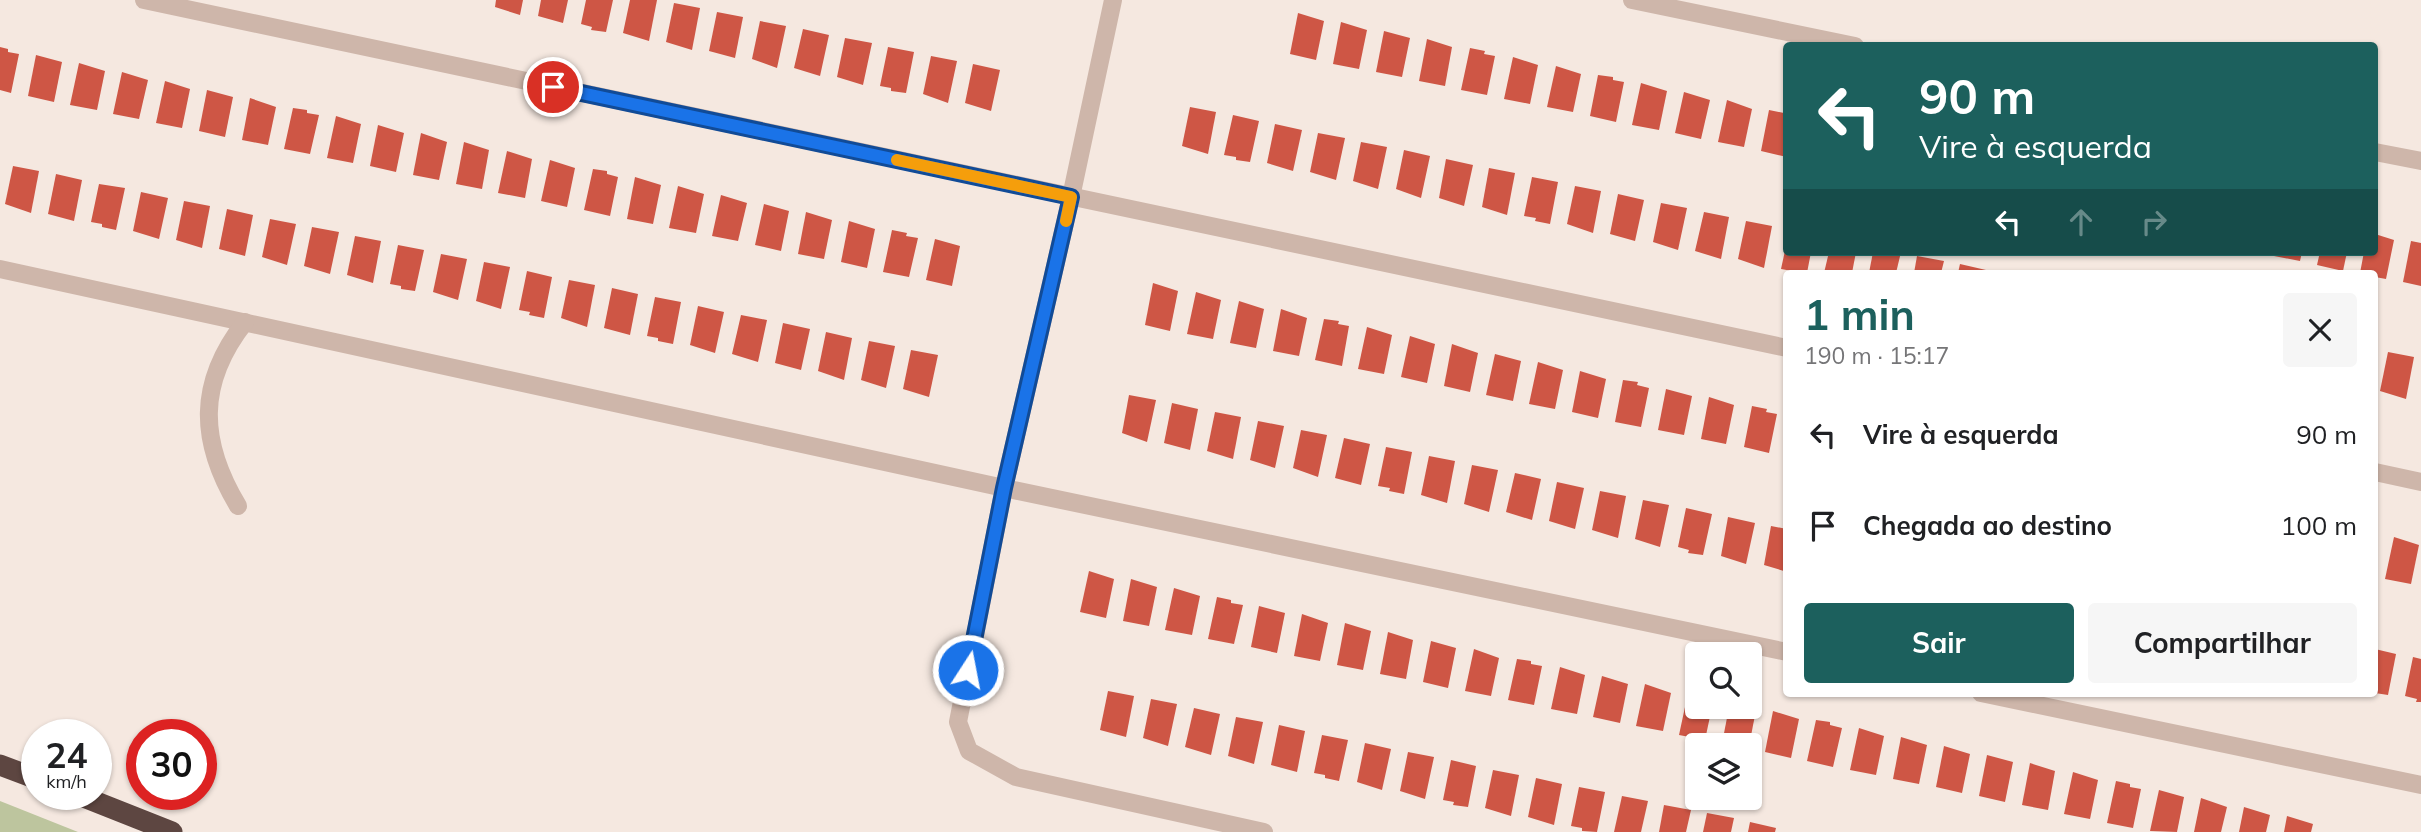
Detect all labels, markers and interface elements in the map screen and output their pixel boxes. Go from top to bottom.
pin [523,57,583,117]
text: 90 m [1919,65,2035,126]
icon: arrive [534,68,572,106]
icon: left [1804,70,1895,161]
text: Vire à esquerda [1919,126,2152,166]
icon: left [1989,203,2027,241]
icon: ahead [2062,203,2100,241]
icon: right [2135,203,2173,241]
text: 1 min [1804,288,1915,341]
button: close [2283,293,2357,367]
text: 190 m · 15:17 [1804,341,1949,370]
icon: left [1804,416,1842,454]
text: Vire à esquerda [1863,418,2059,451]
text: 90 m [2296,418,2357,451]
icon: arrive [1804,507,1842,545]
text: Chegada ao destino [1863,509,2112,542]
text: 100 m [2281,509,2357,542]
button: Sair [1804,603,2074,683]
button: Compartilhar [2088,603,2357,683]
position arrow [931,633,1005,707]
map controls [1685,642,1762,810]
button: search [1685,642,1762,719]
speed limit sign: 30 [126,719,217,810]
text: 24 [45,733,88,777]
button: layers [1685,733,1762,810]
text: km/h [46,770,87,793]

